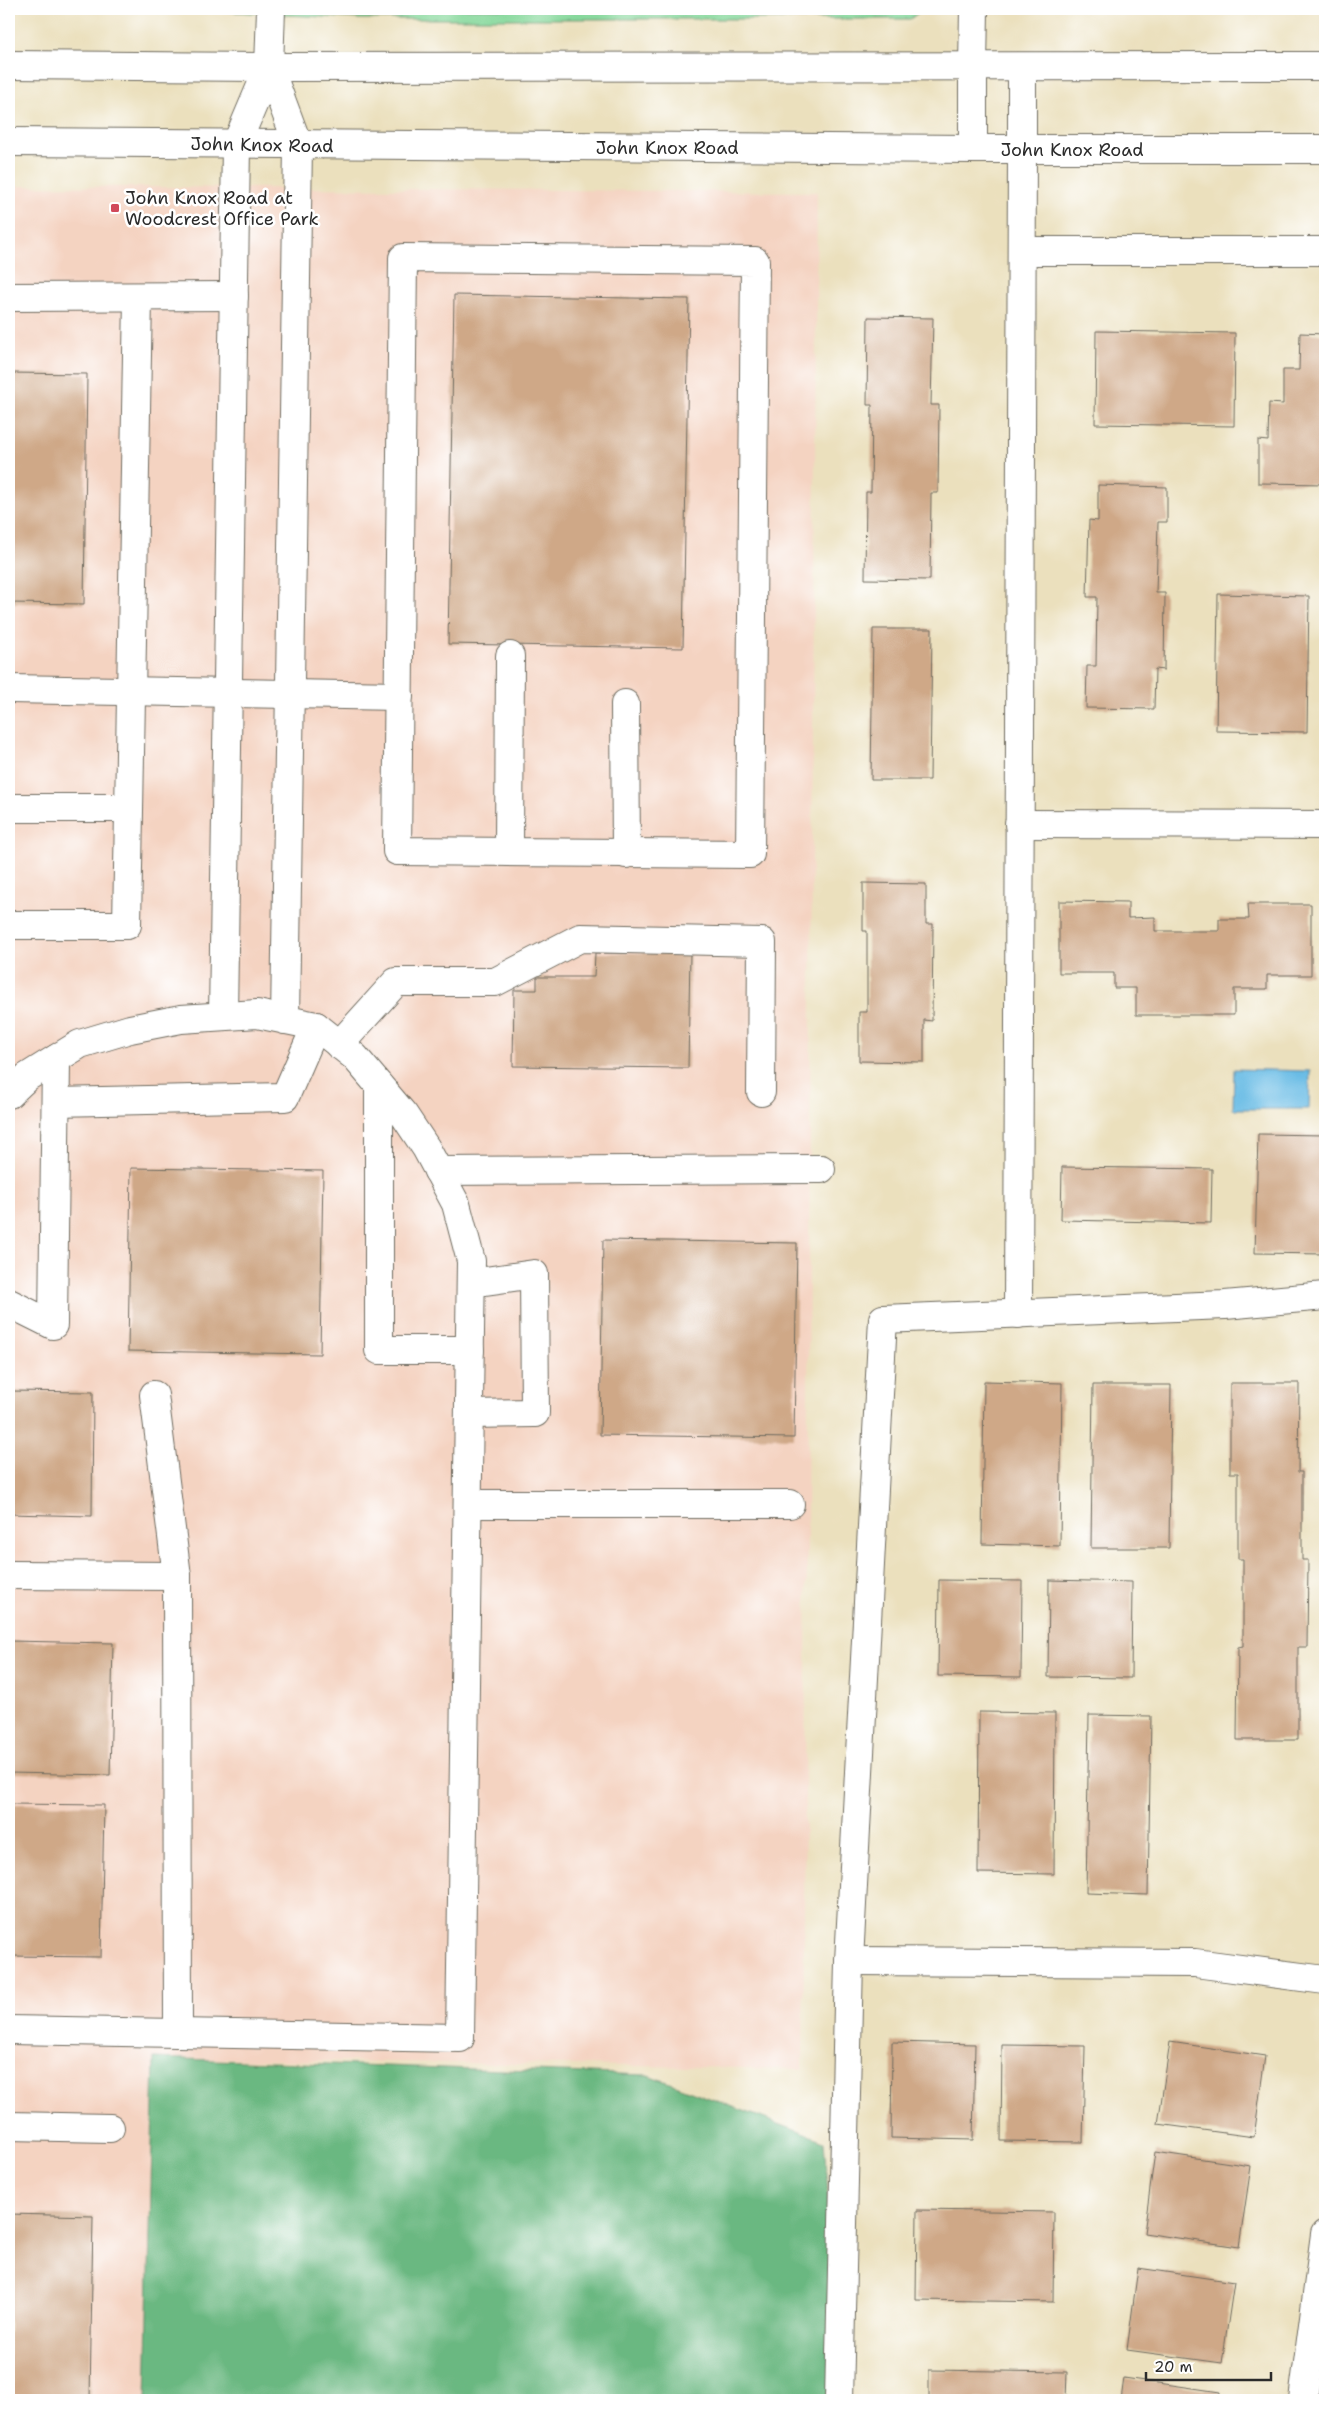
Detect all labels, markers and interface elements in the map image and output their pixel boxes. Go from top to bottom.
street label: John Knox Road [190,132,334,158]
street label: John Knox Road [595,136,739,160]
street label: John Knox Road [1000,138,1144,162]
place label: John Knox Road at Woodcrest Office Park [125,186,319,231]
marker: John Knox Road at Woodcrest Office Park [109,202,121,214]
scale bar [1146,2349,1272,2381]
text: 20 m [1154,2357,1193,2377]

